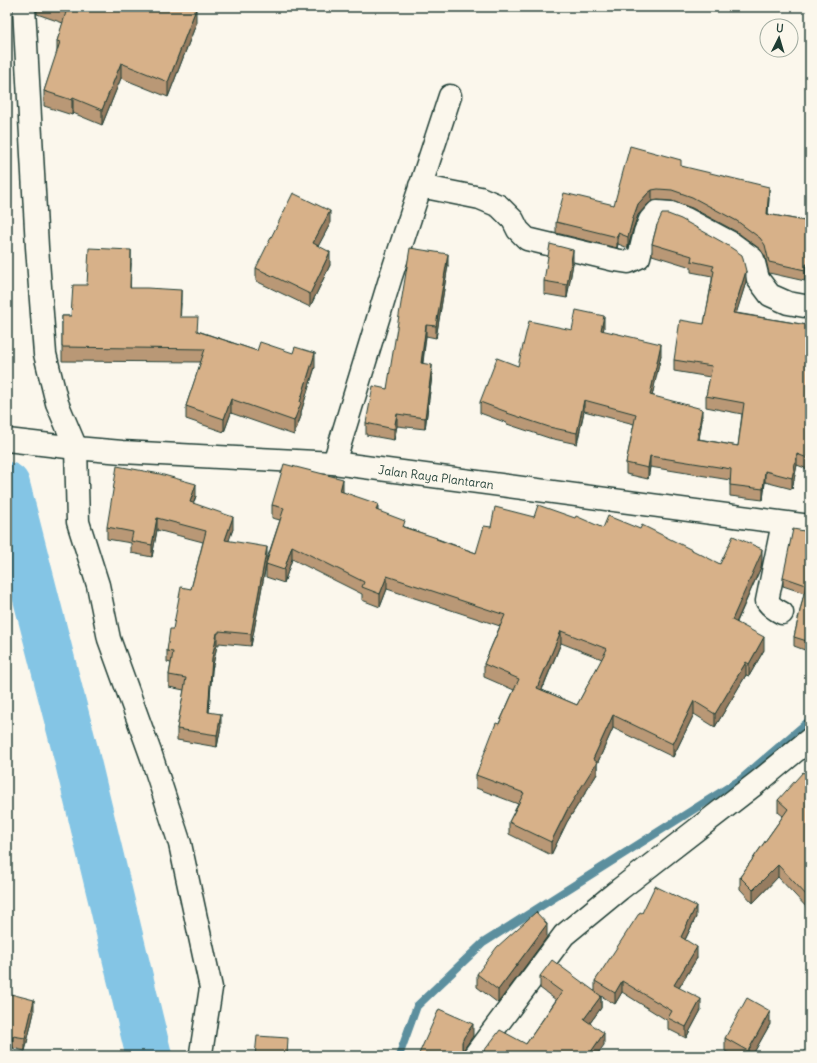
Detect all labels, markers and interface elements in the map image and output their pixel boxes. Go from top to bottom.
north arrow [759,18,799,58]
text: U [776,21,784,35]
street label: Jalan Raya Plantaran [378,461,495,492]

